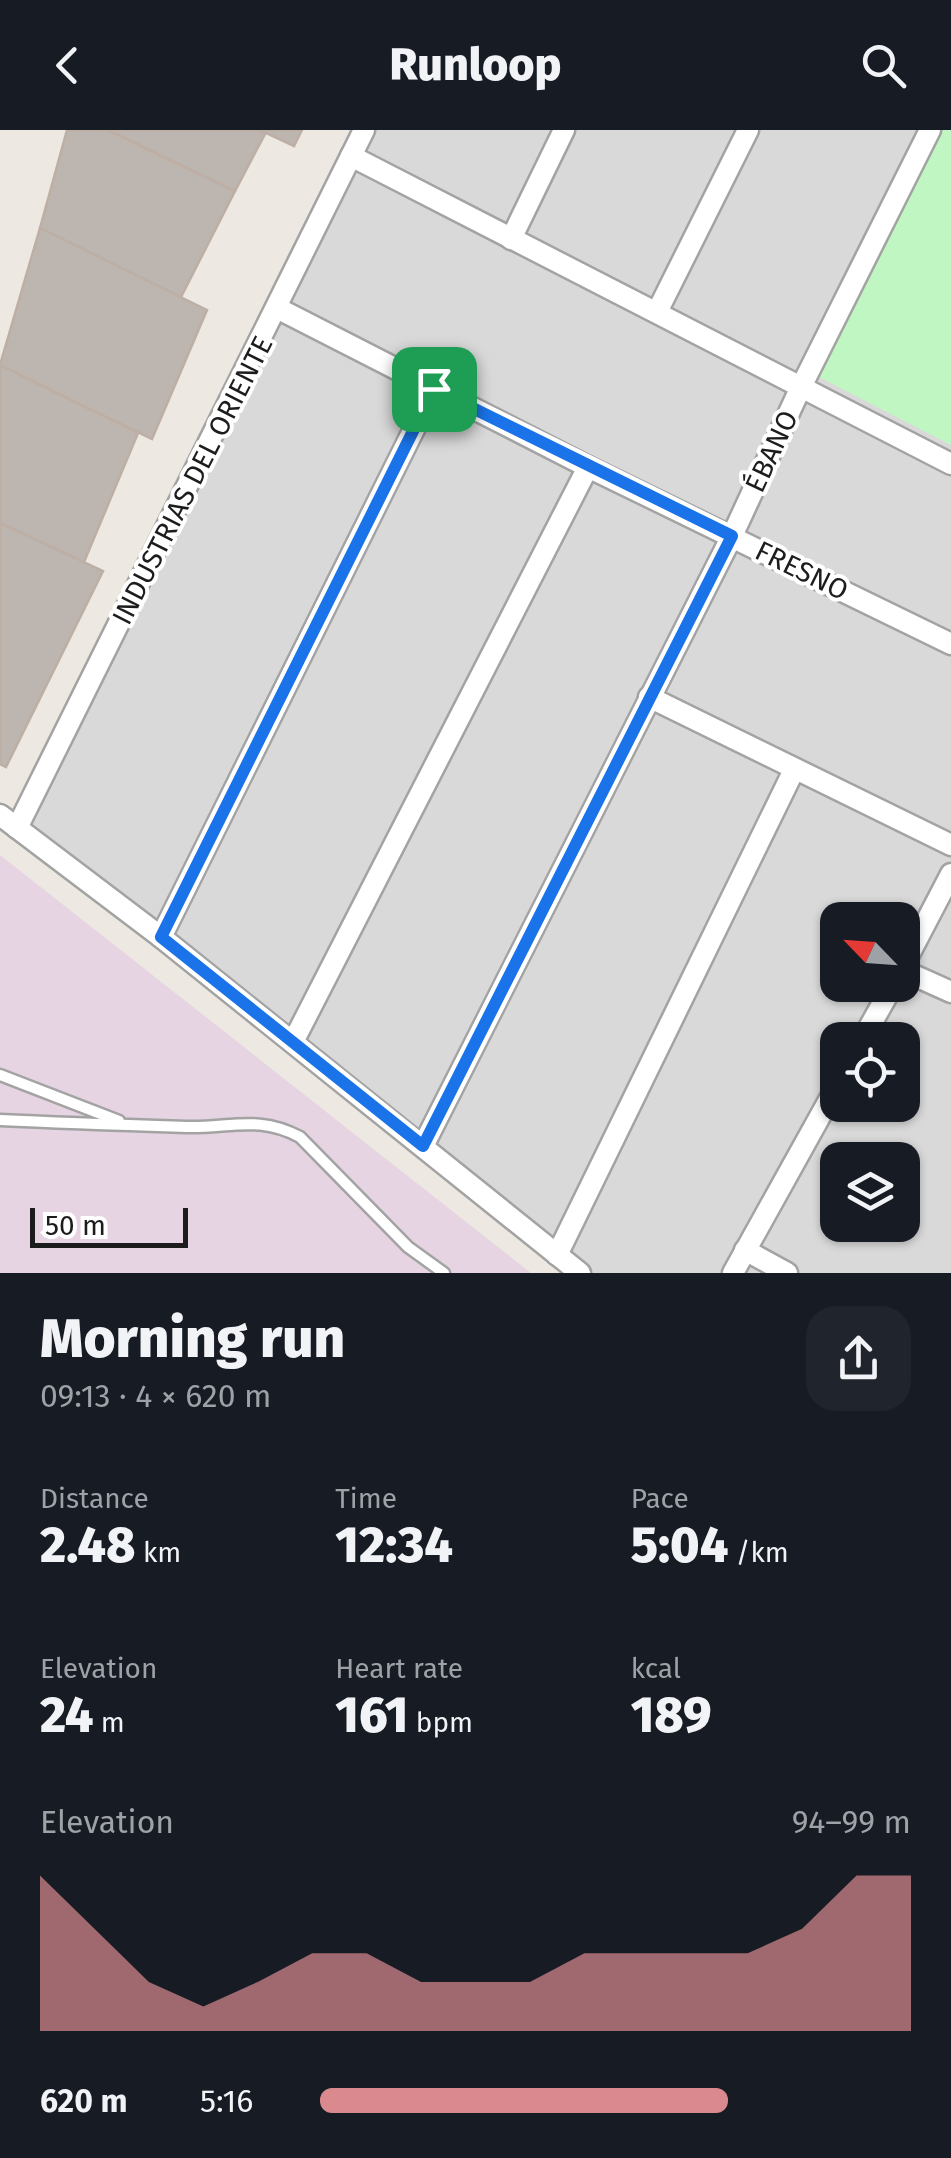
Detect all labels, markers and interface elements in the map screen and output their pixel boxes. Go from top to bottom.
icon: back [40,38,95,93]
text: Runloop [389,38,562,92]
icon: search [856,38,911,93]
street label: INDUSTRIAS DEL ORIENTE [105,330,280,630]
pin [392,347,477,432]
icon: arrive [407,362,462,417]
street label: ÉBANO [738,405,805,497]
street label: FRESNO [750,534,854,607]
north arrow [820,902,920,1002]
map controls [820,902,920,1242]
button: locate [820,1022,920,1122]
button: layers [820,1142,920,1242]
scale bar [30,1203,188,1248]
text: 50 m [45,1209,106,1242]
text: Morning run [40,1306,345,1372]
button: share [806,1306,911,1411]
text: 09:13 · 4 × 620 m [40,1377,271,1415]
text: Distance [40,1482,149,1515]
text: Time [335,1482,397,1515]
text: Pace [631,1482,689,1515]
text: 2.48 [40,1515,136,1575]
text: 12:34 [335,1515,453,1575]
text: 5:04 [631,1515,728,1575]
text: km [136,1536,181,1569]
text: /km [728,1536,789,1569]
text: Elevation [40,1652,157,1685]
text: Heart rate [335,1652,463,1685]
text: kcal [631,1652,681,1685]
text: 24 [40,1685,93,1745]
text: 161 [335,1685,408,1745]
text: 189 [631,1685,712,1745]
text: m [93,1706,125,1739]
text: bpm [408,1706,473,1739]
text: Elevation [40,1803,174,1841]
text: 94–99 m [792,1803,911,1841]
text: 620 m [40,2082,128,2120]
text: 5:16 [200,2082,253,2120]

